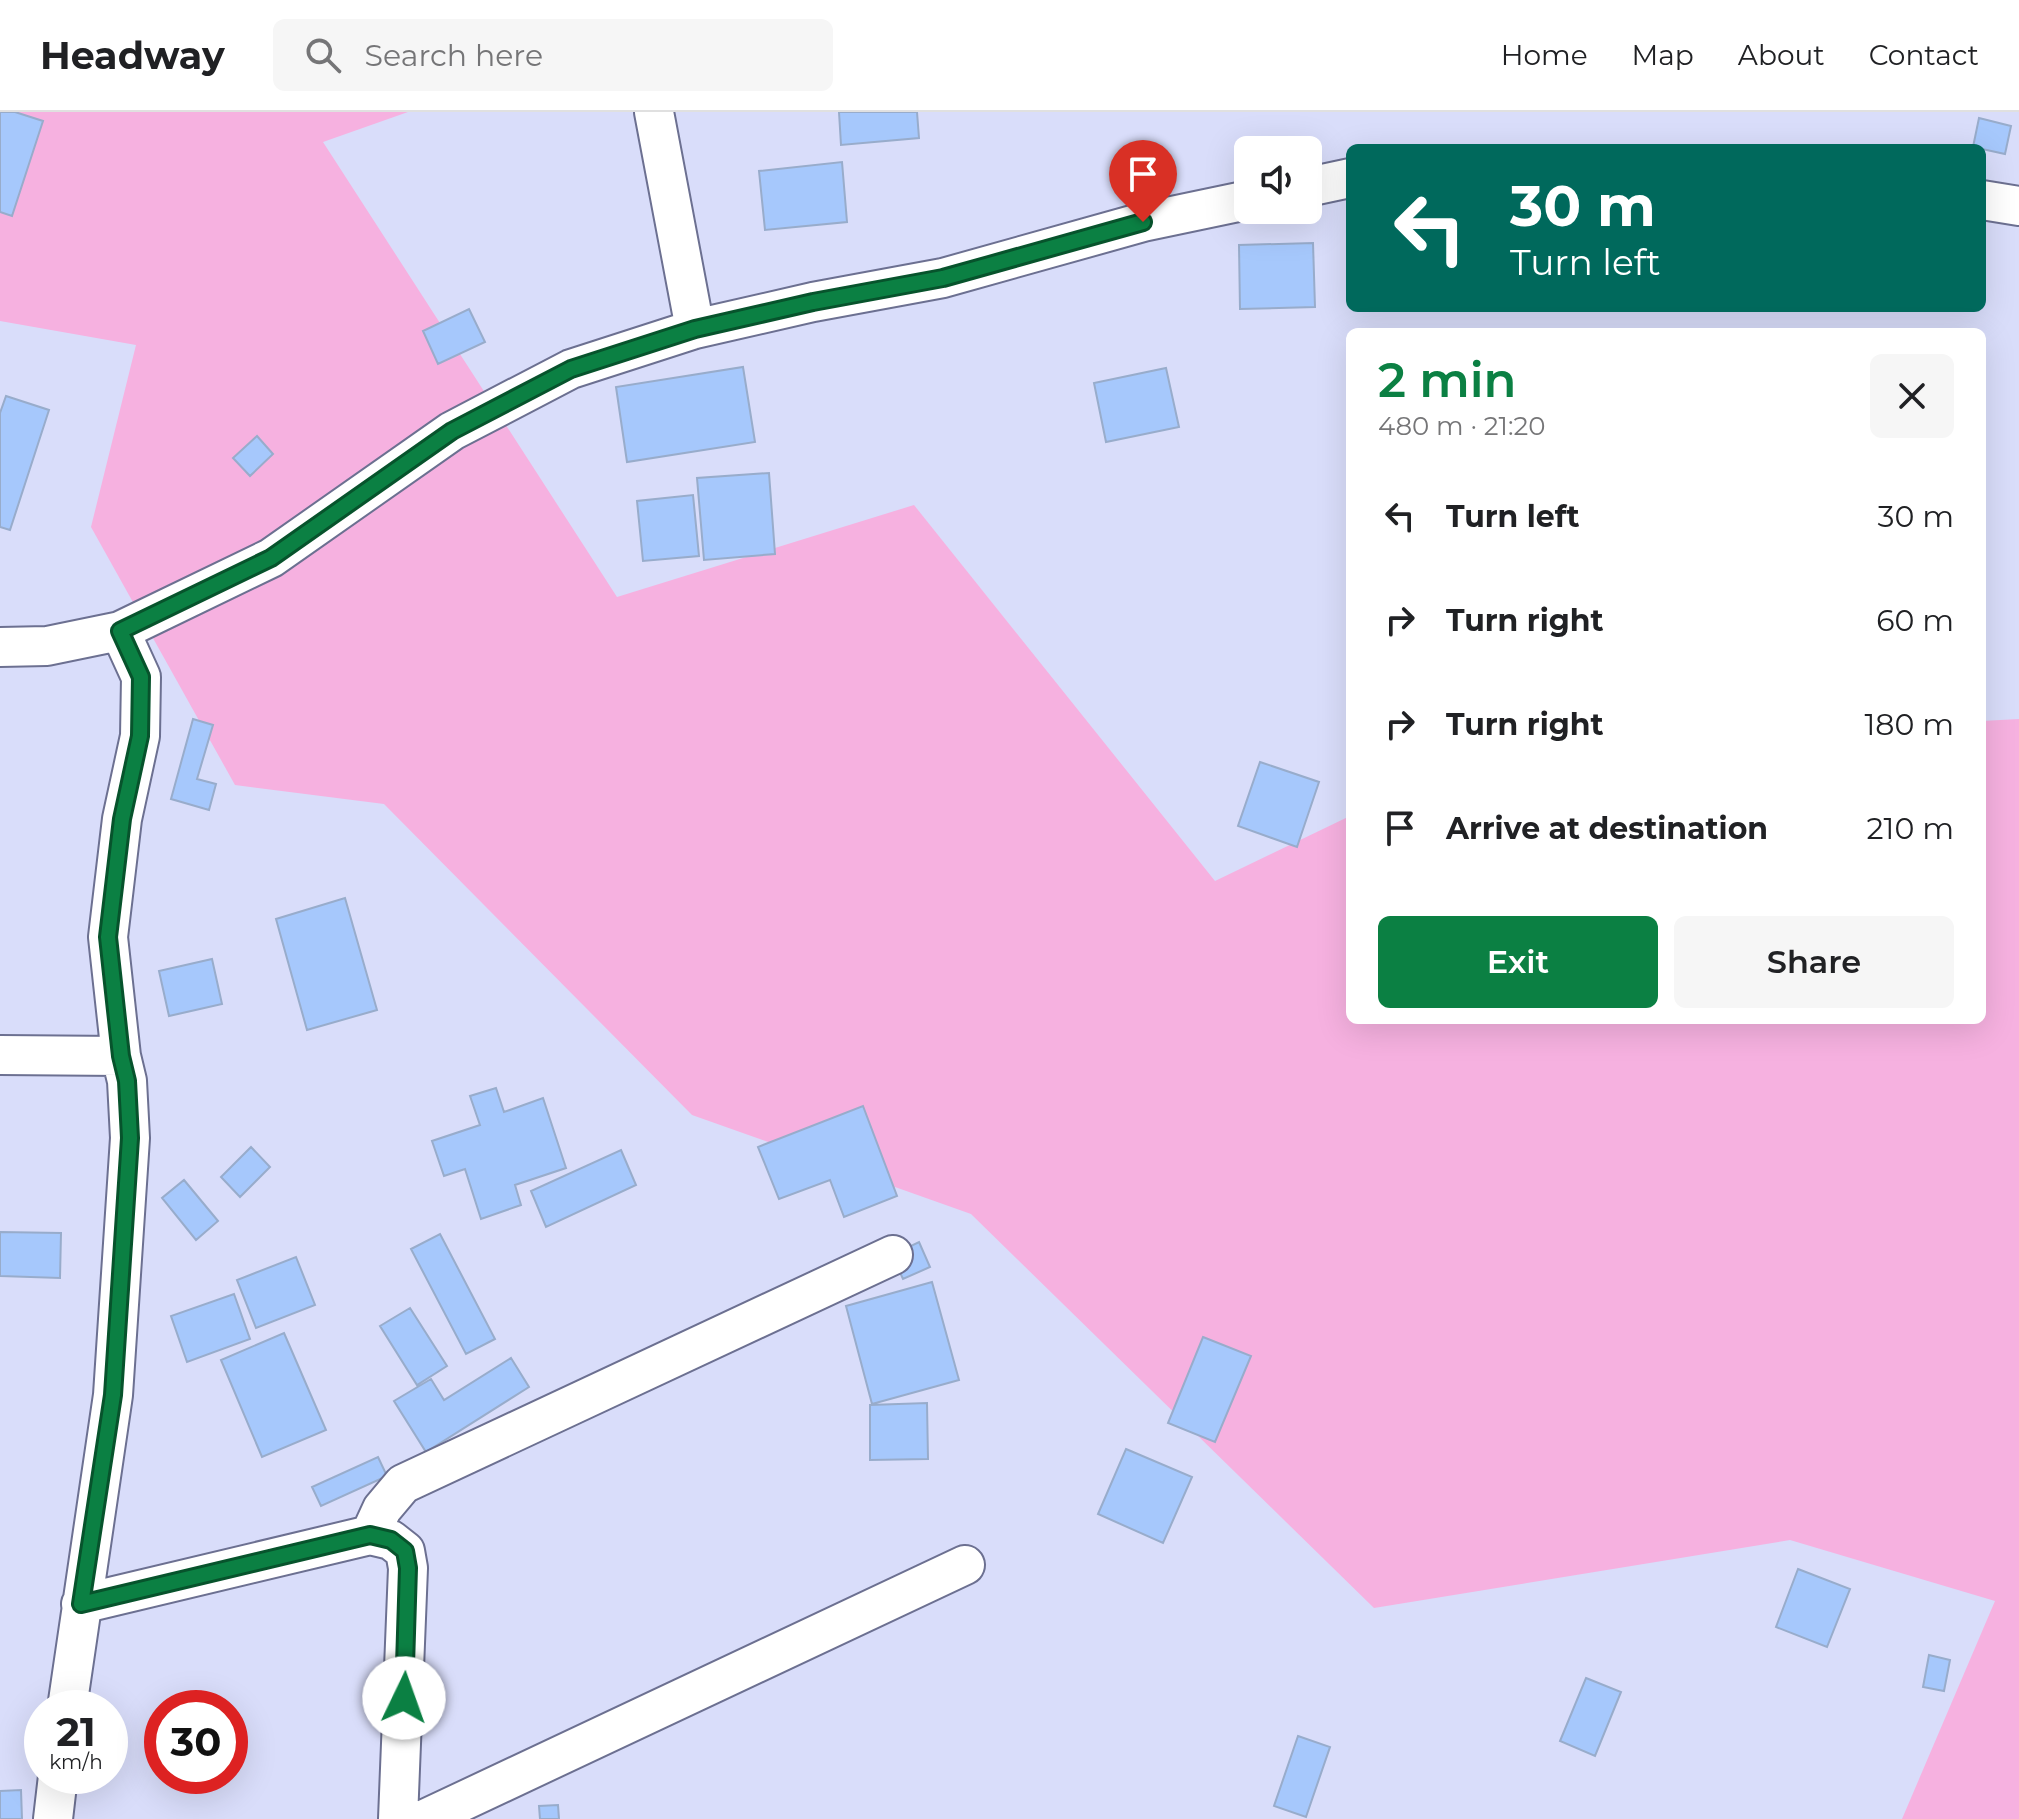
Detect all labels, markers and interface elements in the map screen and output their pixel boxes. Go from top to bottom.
search box [273,19,833,91]
text: Headway [40,32,225,79]
icon: search [301,33,345,77]
text: Search here [365,37,543,74]
text: Home [1501,38,1588,72]
text: Map [1632,38,1694,72]
text: About [1738,38,1825,72]
text: Contact [1869,38,1979,72]
map controls [1234,136,1322,224]
button: sound [1234,136,1322,224]
pin [1109,140,1177,222]
icon: arrive [1121,152,1165,196]
text: 30 m [1510,172,1656,240]
icon: left [1378,176,1482,280]
text: Turn left [1510,240,1661,284]
text: 2 min [1378,351,1516,409]
button: close [1870,354,1954,438]
text: 480 m · 21:20 [1378,410,1545,442]
icon: left [1378,494,1422,538]
text: Turn left [1446,498,1579,535]
text: 30 m [1878,498,1954,535]
icon: right [1378,598,1422,642]
text: Turn right [1446,602,1603,639]
text: 60 m [1876,602,1954,639]
icon: right [1378,702,1422,746]
text: Turn right [1446,706,1603,743]
text: 180 m [1864,706,1954,743]
icon: arrive [1378,806,1422,850]
text: Arrive at destination [1446,810,1768,847]
text: 210 m [1867,810,1954,847]
button: Exit [1378,916,1658,1008]
button: Share [1674,916,1954,1008]
position arrow [362,1656,446,1740]
speed limit sign: 30 [144,1690,248,1794]
text: 21 [56,1707,96,1756]
text: km/h [49,1750,103,1774]

